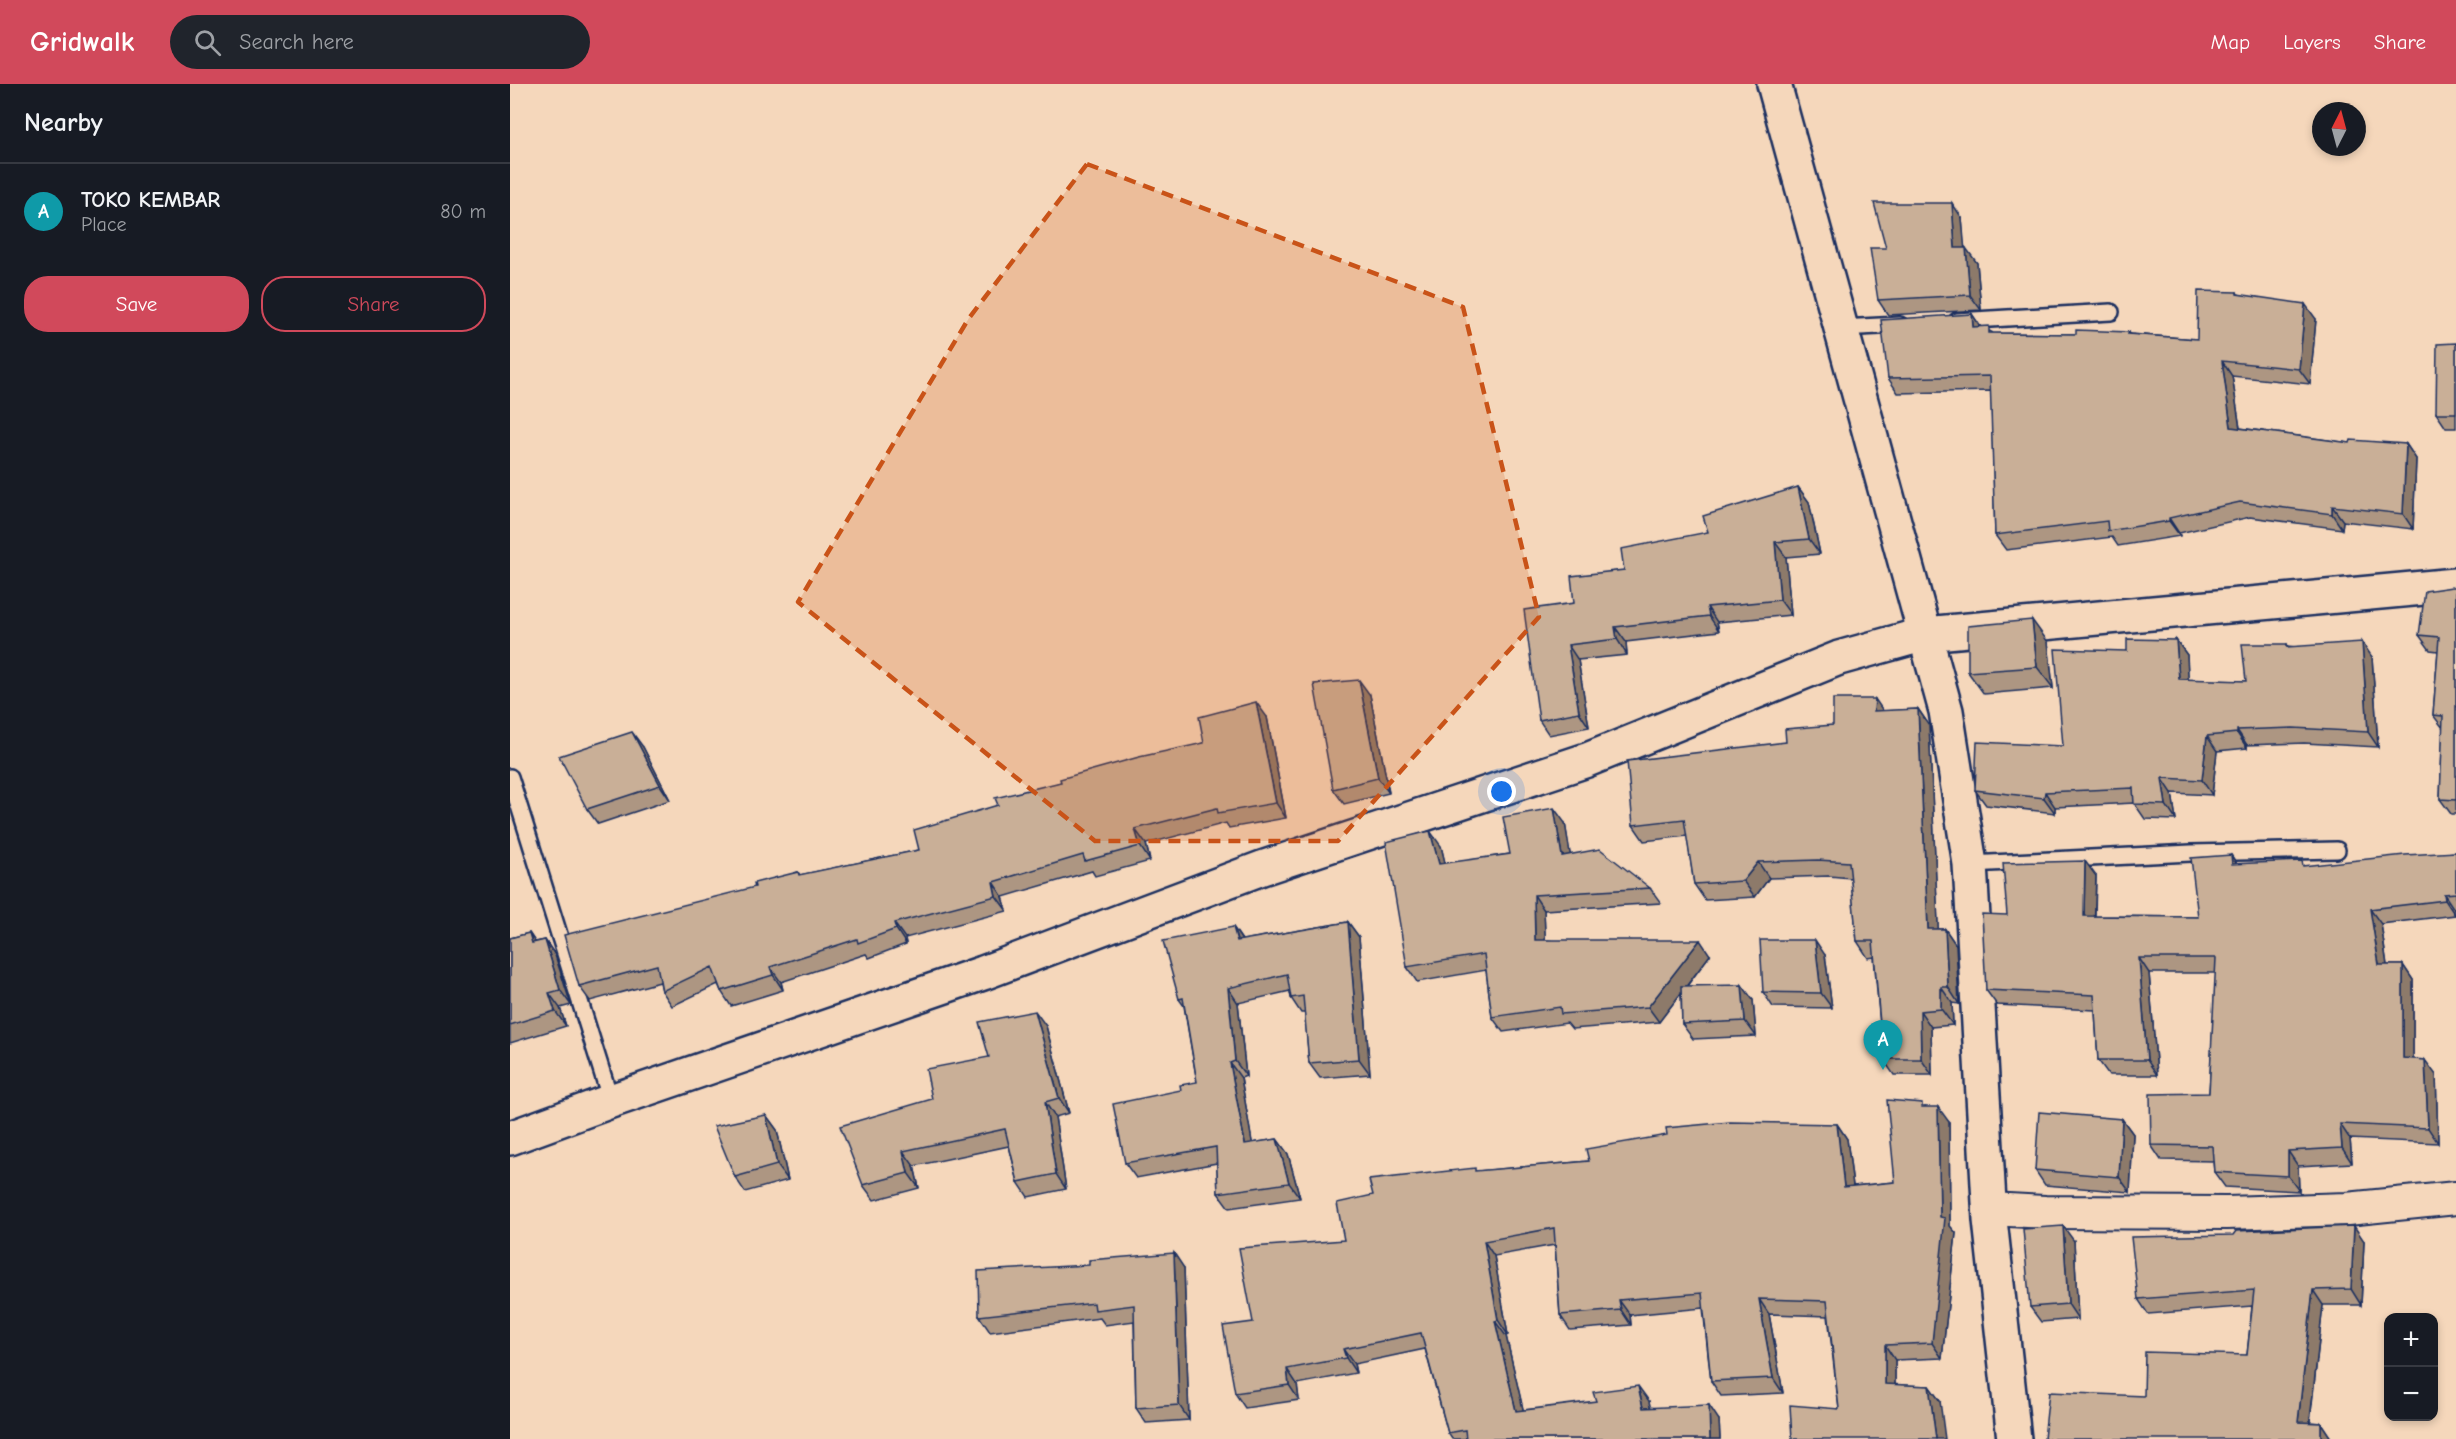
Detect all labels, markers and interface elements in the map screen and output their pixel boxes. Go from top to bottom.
search box [170,15,590,69]
text: Gridwalk [30,26,134,58]
icon: search [191,26,224,59]
text: Search here [239,29,354,55]
text: Map [2211,30,2250,54]
text: Layers [2283,30,2341,54]
text: Share [2374,30,2426,54]
north arrow [2312,102,2366,156]
text: Nearby [24,108,103,138]
text: TOKO KEMBAR [81,187,220,213]
text: A [38,200,49,223]
text: 80 m [440,200,486,223]
text: Place [81,213,127,236]
button: Save [24,276,249,332]
button: Share [261,276,486,332]
your location [1487,777,1516,806]
pin: A [1864,1020,1902,1070]
map controls [2384,1313,2438,1421]
button: + [2384,1313,2438,1367]
button: − [2384,1367,2438,1421]

